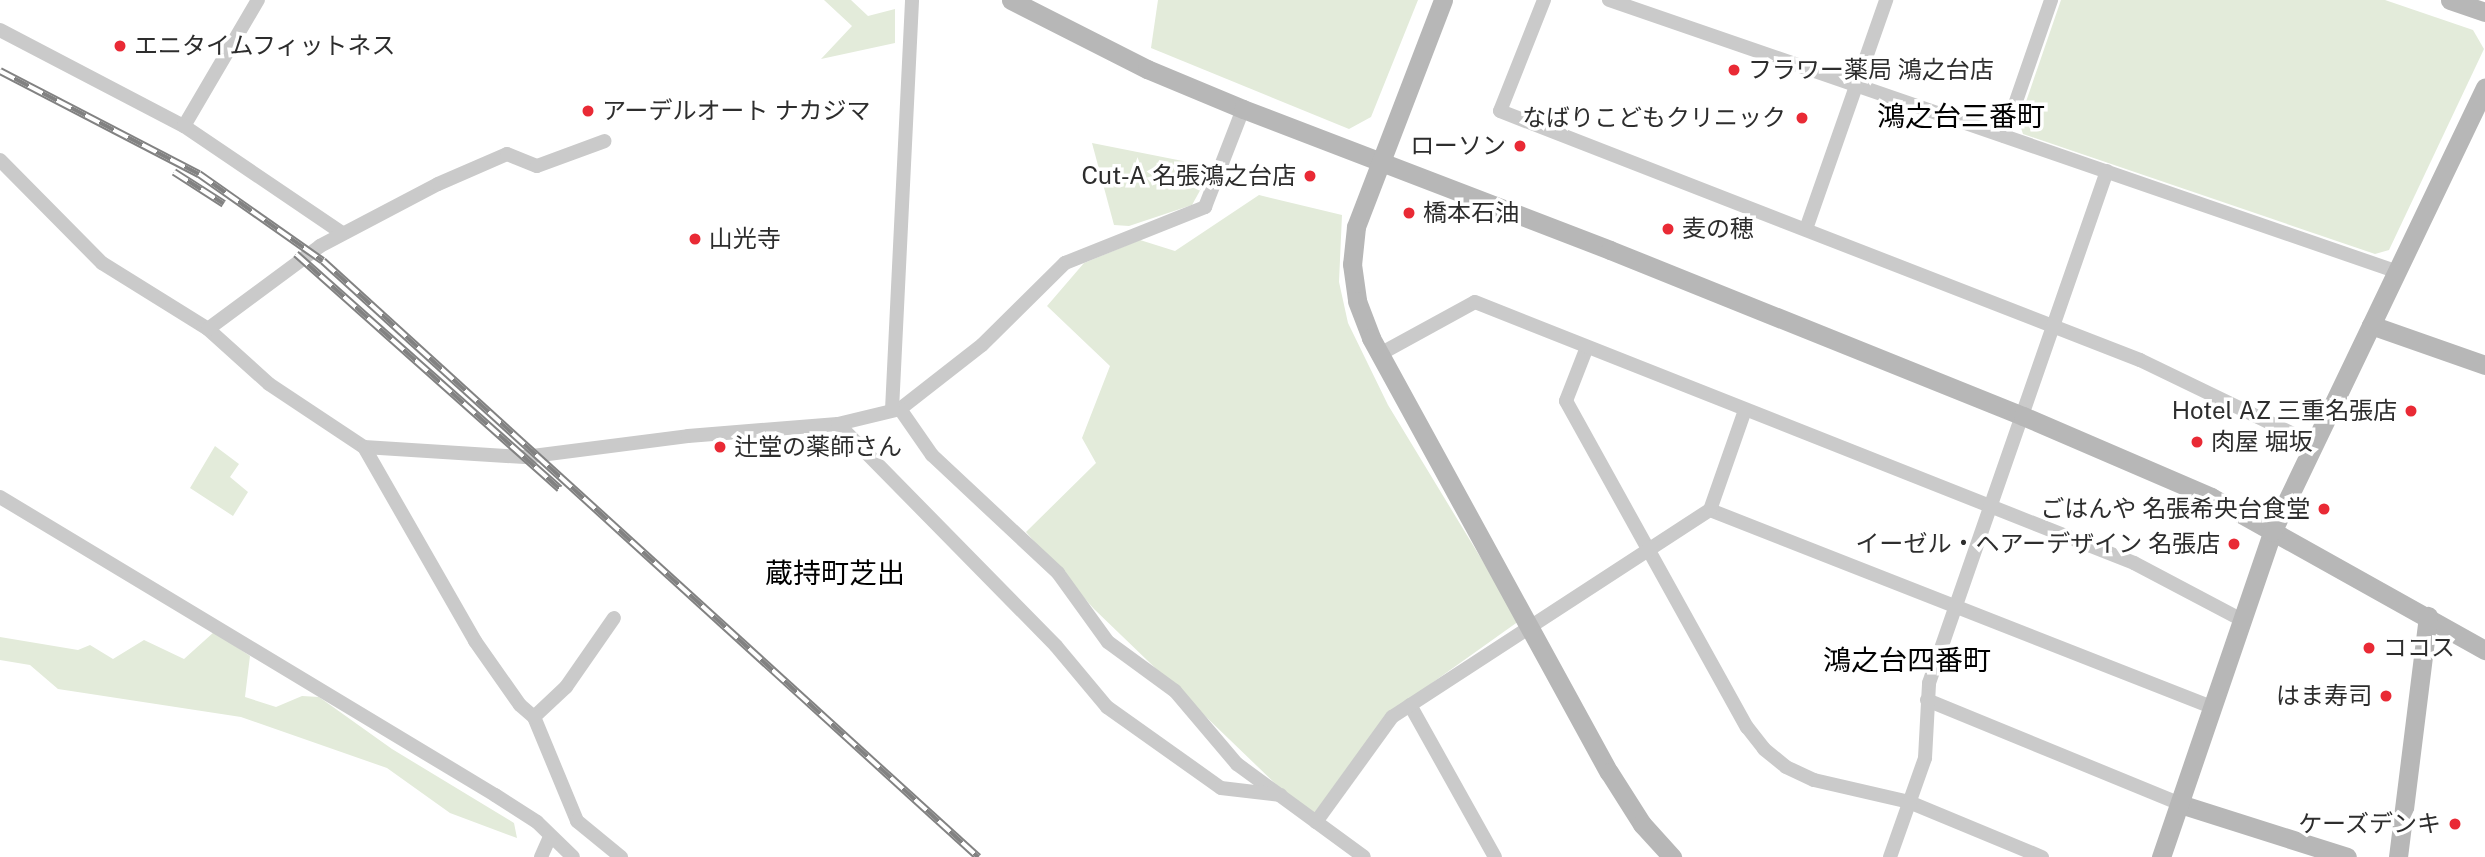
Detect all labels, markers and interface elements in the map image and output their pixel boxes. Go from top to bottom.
place label: エニタイムフィットネス [134,32,398,60]
marker: エニタイムフィットネス [112,38,128,54]
place label: フラワー薬局 鴻之台店 [1748,56,1994,84]
marker: フラワー薬局 鴻之台店 [1726,62,1742,78]
place label: アーデルオート ナカジマ [602,97,870,125]
district label: 鴻之台三番町 [1877,99,2045,133]
marker: アーデルオート ナカジマ [580,103,596,119]
place label: なばりこどもクリニック [1522,104,1786,132]
marker: なばりこどもクリニック [1792,108,1812,128]
place label: ローソン [1410,132,1506,160]
marker: ローソン [1512,138,1528,154]
place label: Cut-A 名張鴻之台店 [1081,162,1296,190]
marker: Cut-A 名張鴻之台店 [1302,168,1318,184]
place label: 橋本石油 [1423,199,1519,227]
marker: 橋本石油 [1401,205,1417,221]
place label: 麦の穂 [1682,215,1754,243]
marker: 麦の穂 [1660,221,1676,237]
place label: 山光寺 [709,225,781,253]
marker: 山光寺 [687,231,703,247]
place label: Hotel AZ 三重名張店 [2172,397,2397,425]
marker: Hotel AZ 三重名張店 [2403,403,2419,419]
place label: 肉屋 堀坂 [2211,428,2313,456]
place label: 辻堂の薬師さん [734,433,902,461]
marker: 肉屋 堀坂 [2189,434,2205,450]
marker: 辻堂の薬師さん [712,439,728,455]
place label: ごはんや 名張希央台食堂 [2040,495,2310,523]
marker: ごはんや 名張希央台食堂 [2316,501,2332,517]
place label: イーゼル・ヘアーデザイン 名張店 [1856,530,2220,558]
marker: イーゼル・ヘアーデザイン 名張店 [2226,536,2242,552]
district label: 蔵持町芝出 [765,556,905,590]
place label: ココス [2383,634,2455,662]
marker: ココス [2361,640,2377,656]
district label: 鴻之台四番町 [1823,643,1991,677]
place label: はま寿司 [2276,682,2372,710]
marker: はま寿司 [2378,688,2394,704]
place label: ケーズデンキ [2297,810,2441,838]
marker: ケーズデンキ [2447,816,2463,832]

